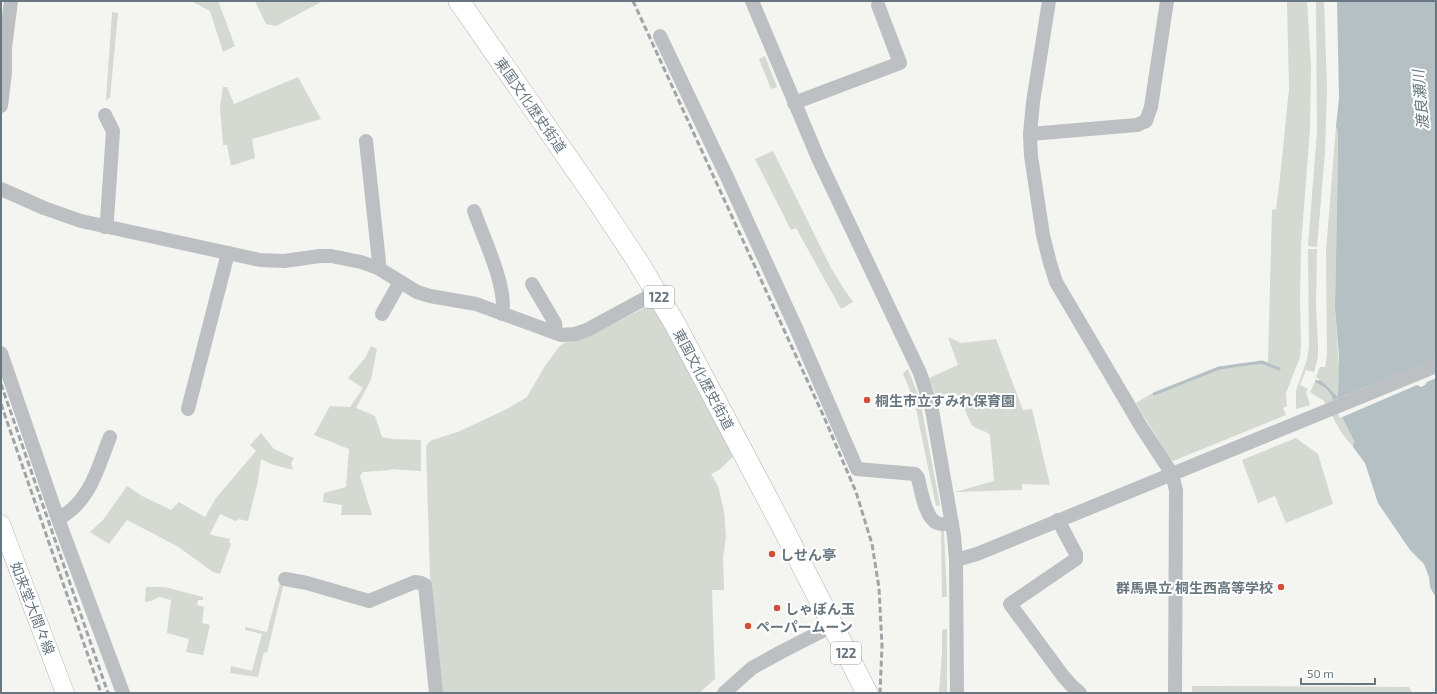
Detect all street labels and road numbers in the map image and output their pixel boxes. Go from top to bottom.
street label: 東国文化歴史街道 [492,54,570,156]
road number: 122 [644,286,674,308]
street label: 東国文化歴史街道 [670,326,738,432]
street label: 如来堂大間々線 [8,559,58,657]
road number: 122 [831,642,861,664]

